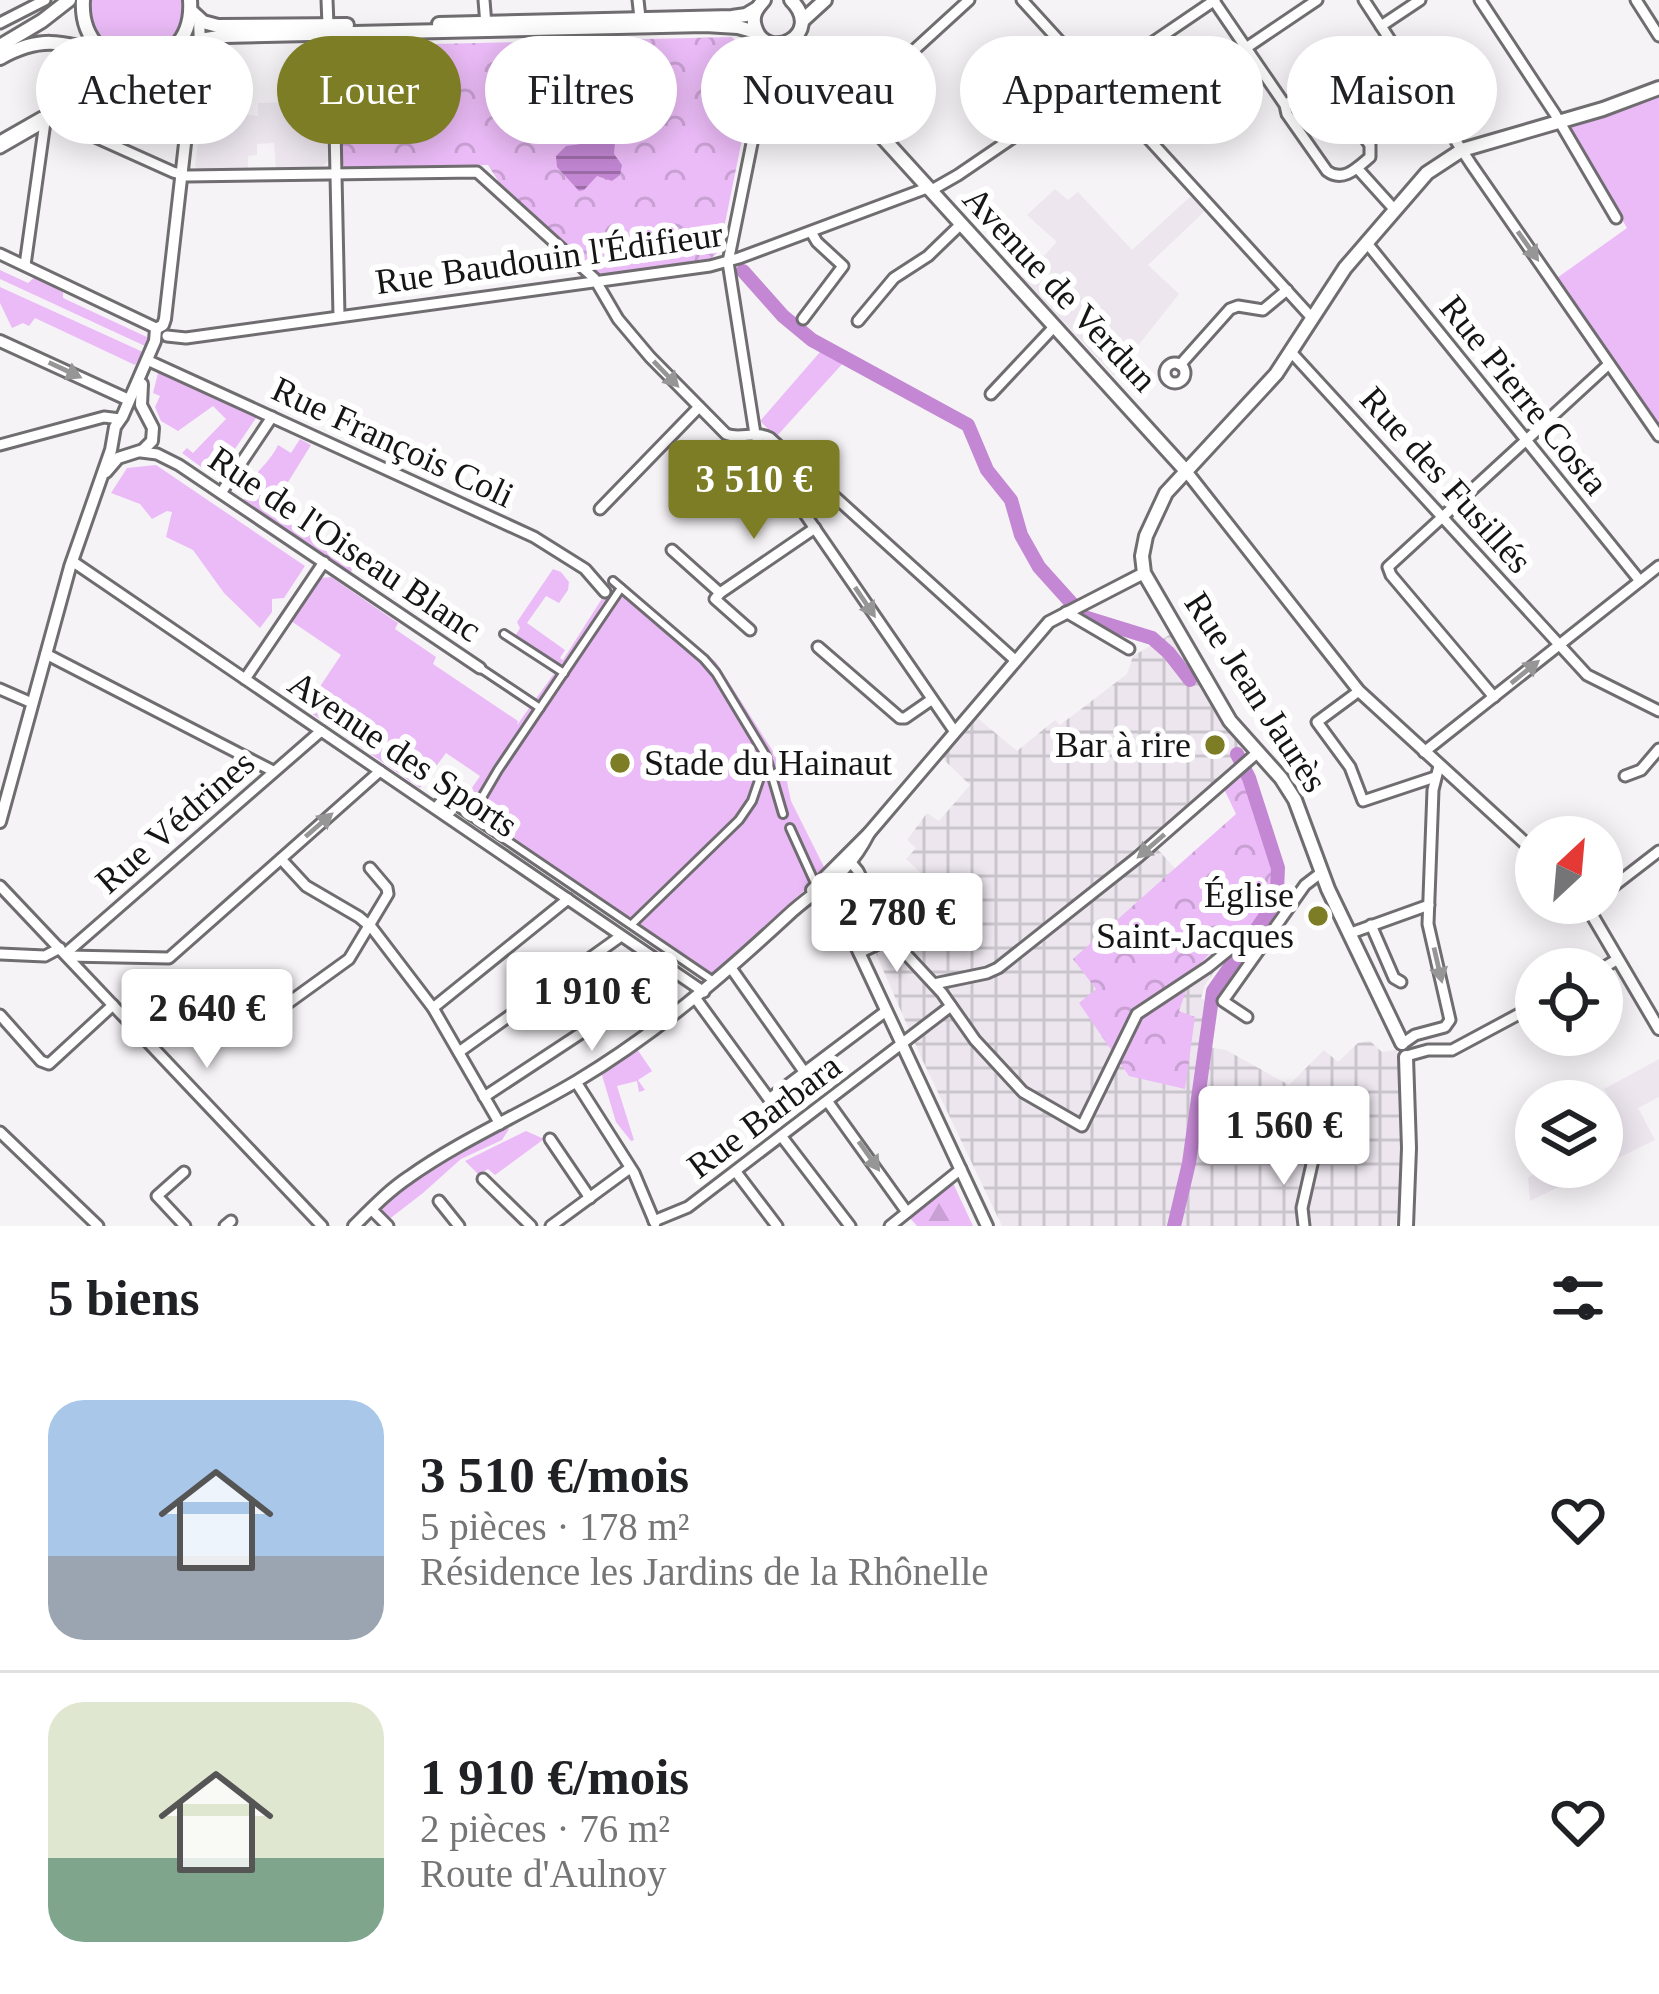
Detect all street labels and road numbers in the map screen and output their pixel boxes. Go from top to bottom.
street label: Avenue de Verdun [955,179,1165,399]
street label: Rue Baudouin l'Édifieur [373,214,725,302]
street label: Rue Pierre Costa [1432,288,1616,502]
street label: Rue François Coli [266,369,520,515]
street label: Rue des Fusillés [1352,379,1540,581]
street label: Rue de l'Oiseau Blanc [201,438,489,650]
street label: Rue Jean Jaurès [1177,585,1335,799]
street label: Avenue des Sports [281,663,525,845]
street label: Rue Védrines [88,743,262,901]
street label: Rue Barbara [680,1046,848,1186]

